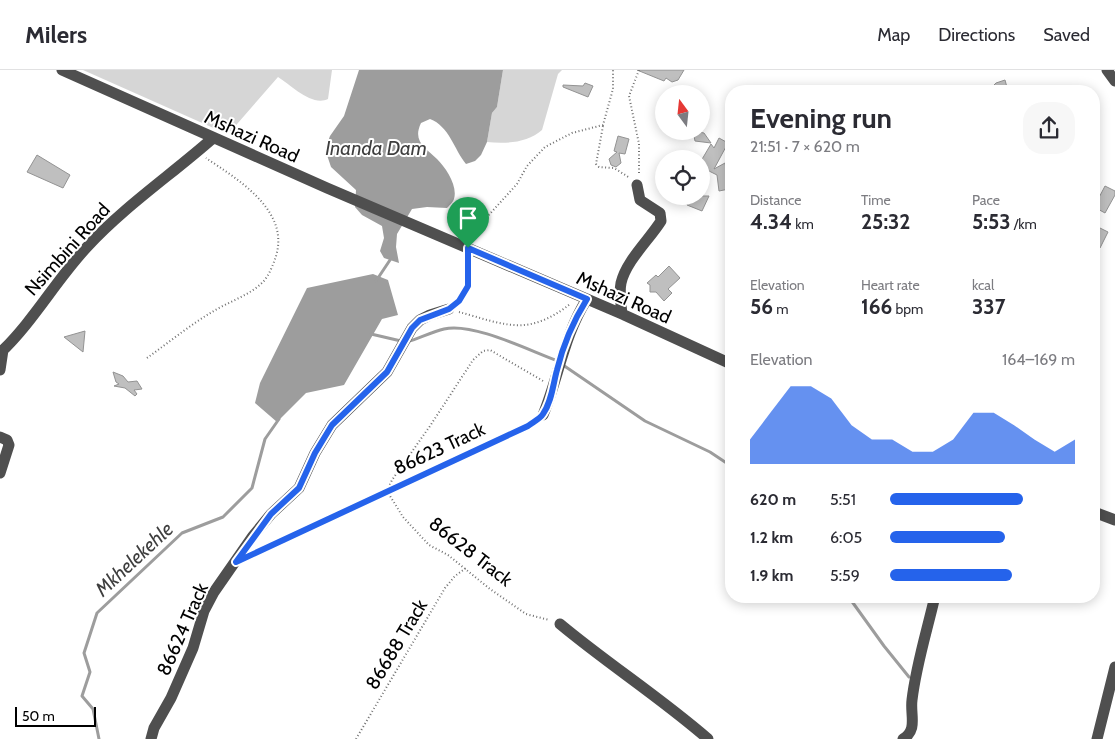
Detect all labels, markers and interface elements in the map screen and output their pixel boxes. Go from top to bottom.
text: Milers [25,20,87,49]
text: Map [877,24,910,46]
text: Directions [938,24,1015,46]
text: Saved [1043,24,1090,46]
north arrow [655,85,710,140]
map controls [655,85,710,205]
text: Evening run [750,101,892,135]
button: share [1023,102,1075,154]
street label: Mshazi Road [201,105,303,168]
water label: Inanda Dam [325,136,427,160]
text: 21:51 · 7 × 620 m [750,137,860,156]
button: locate [655,150,710,205]
text: Distance [750,191,802,209]
text: Time [861,191,891,209]
text: Pace [972,191,1000,209]
pin [447,197,489,248]
street label: Nsimbini Road [20,198,115,300]
icon: arrive [454,204,482,232]
text: 4.34 [750,209,792,234]
text: 25:32 [861,209,910,234]
text: 5:53 [972,209,1011,234]
text: km [792,215,814,233]
text: /km [1011,215,1037,233]
street label: Mshazi Road [573,266,675,329]
text: Elevation [750,276,805,294]
text: Heart rate [861,276,920,294]
text: kcal [972,276,994,294]
text: 56 [750,294,773,319]
text: 166 [861,294,892,319]
text: 337 [972,294,1005,319]
text: m [773,300,789,318]
text: bpm [892,300,923,318]
text: Elevation [750,350,813,369]
text: 164–169 m [1002,350,1075,369]
street label: 86623 Track [390,417,489,480]
text: 620 m [750,490,796,509]
text: 5:51 [830,490,856,509]
street label: 86628 Track [424,512,517,591]
water label: Mkhelekehle [89,517,178,602]
text: 1.2 km [750,528,793,547]
text: 6:05 [830,528,862,547]
text: 1.9 km [750,566,793,585]
text: 5:59 [830,566,860,585]
street label: 86624 Track [152,579,213,679]
street label: 86688 Track [361,595,433,693]
scale bar [15,704,96,727]
text: 50 m [22,707,55,725]

